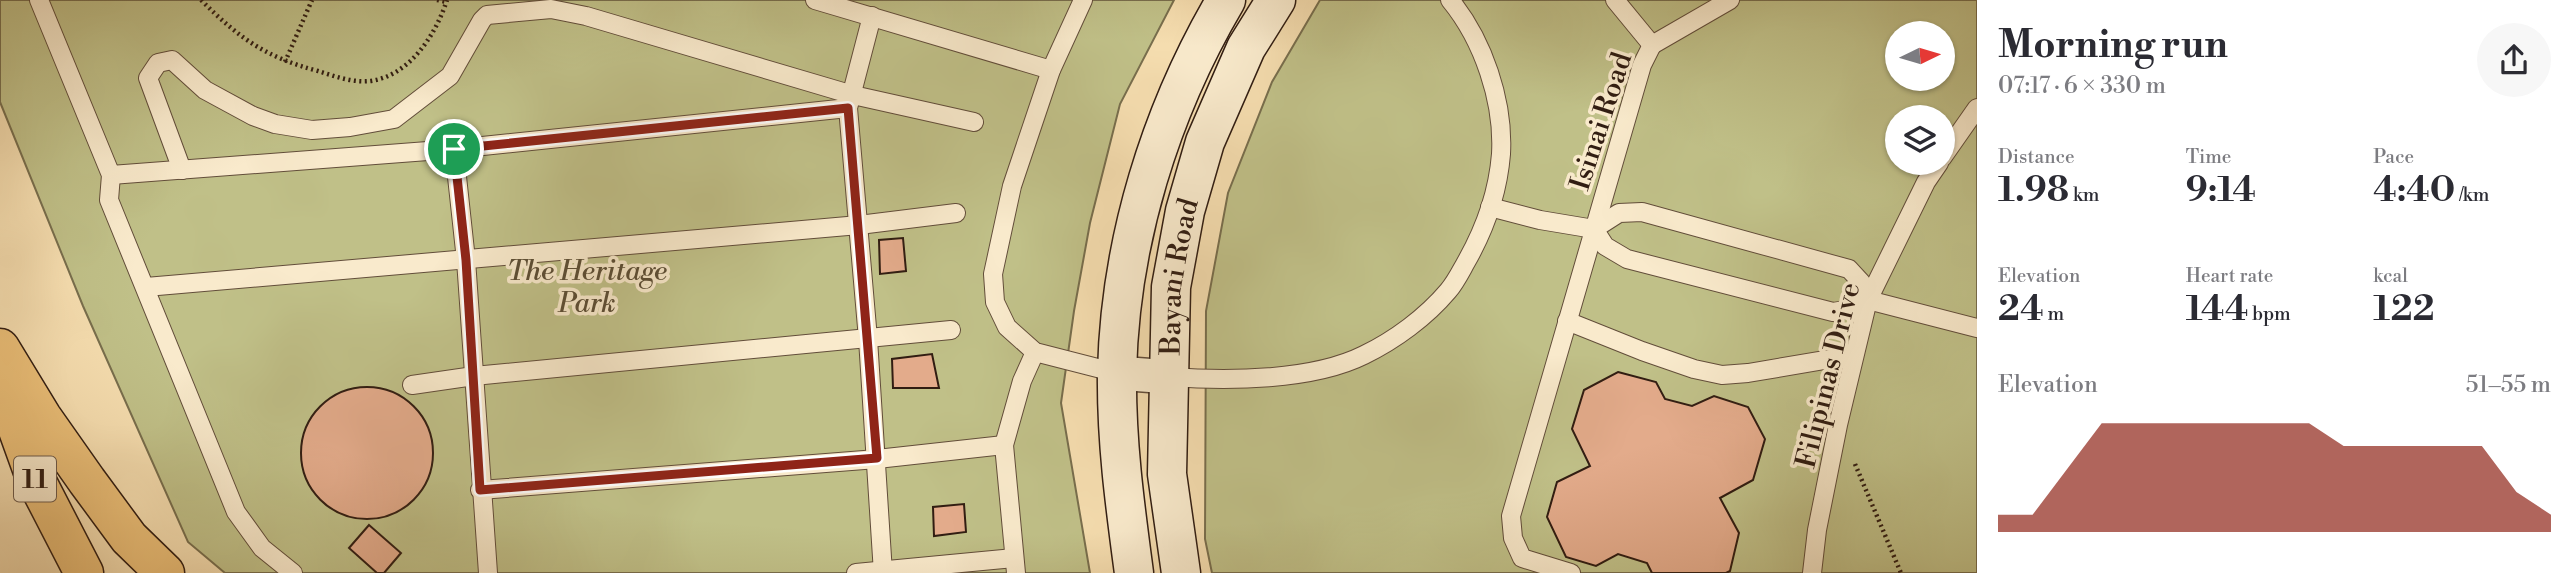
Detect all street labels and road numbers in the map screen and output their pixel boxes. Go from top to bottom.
street label: Isinai Road [1563,48,1640,195]
street label: Bayani Road [1154,194,1207,356]
street label: Filipinas Drive [1788,279,1868,472]
road number: 11 [14,457,56,502]

